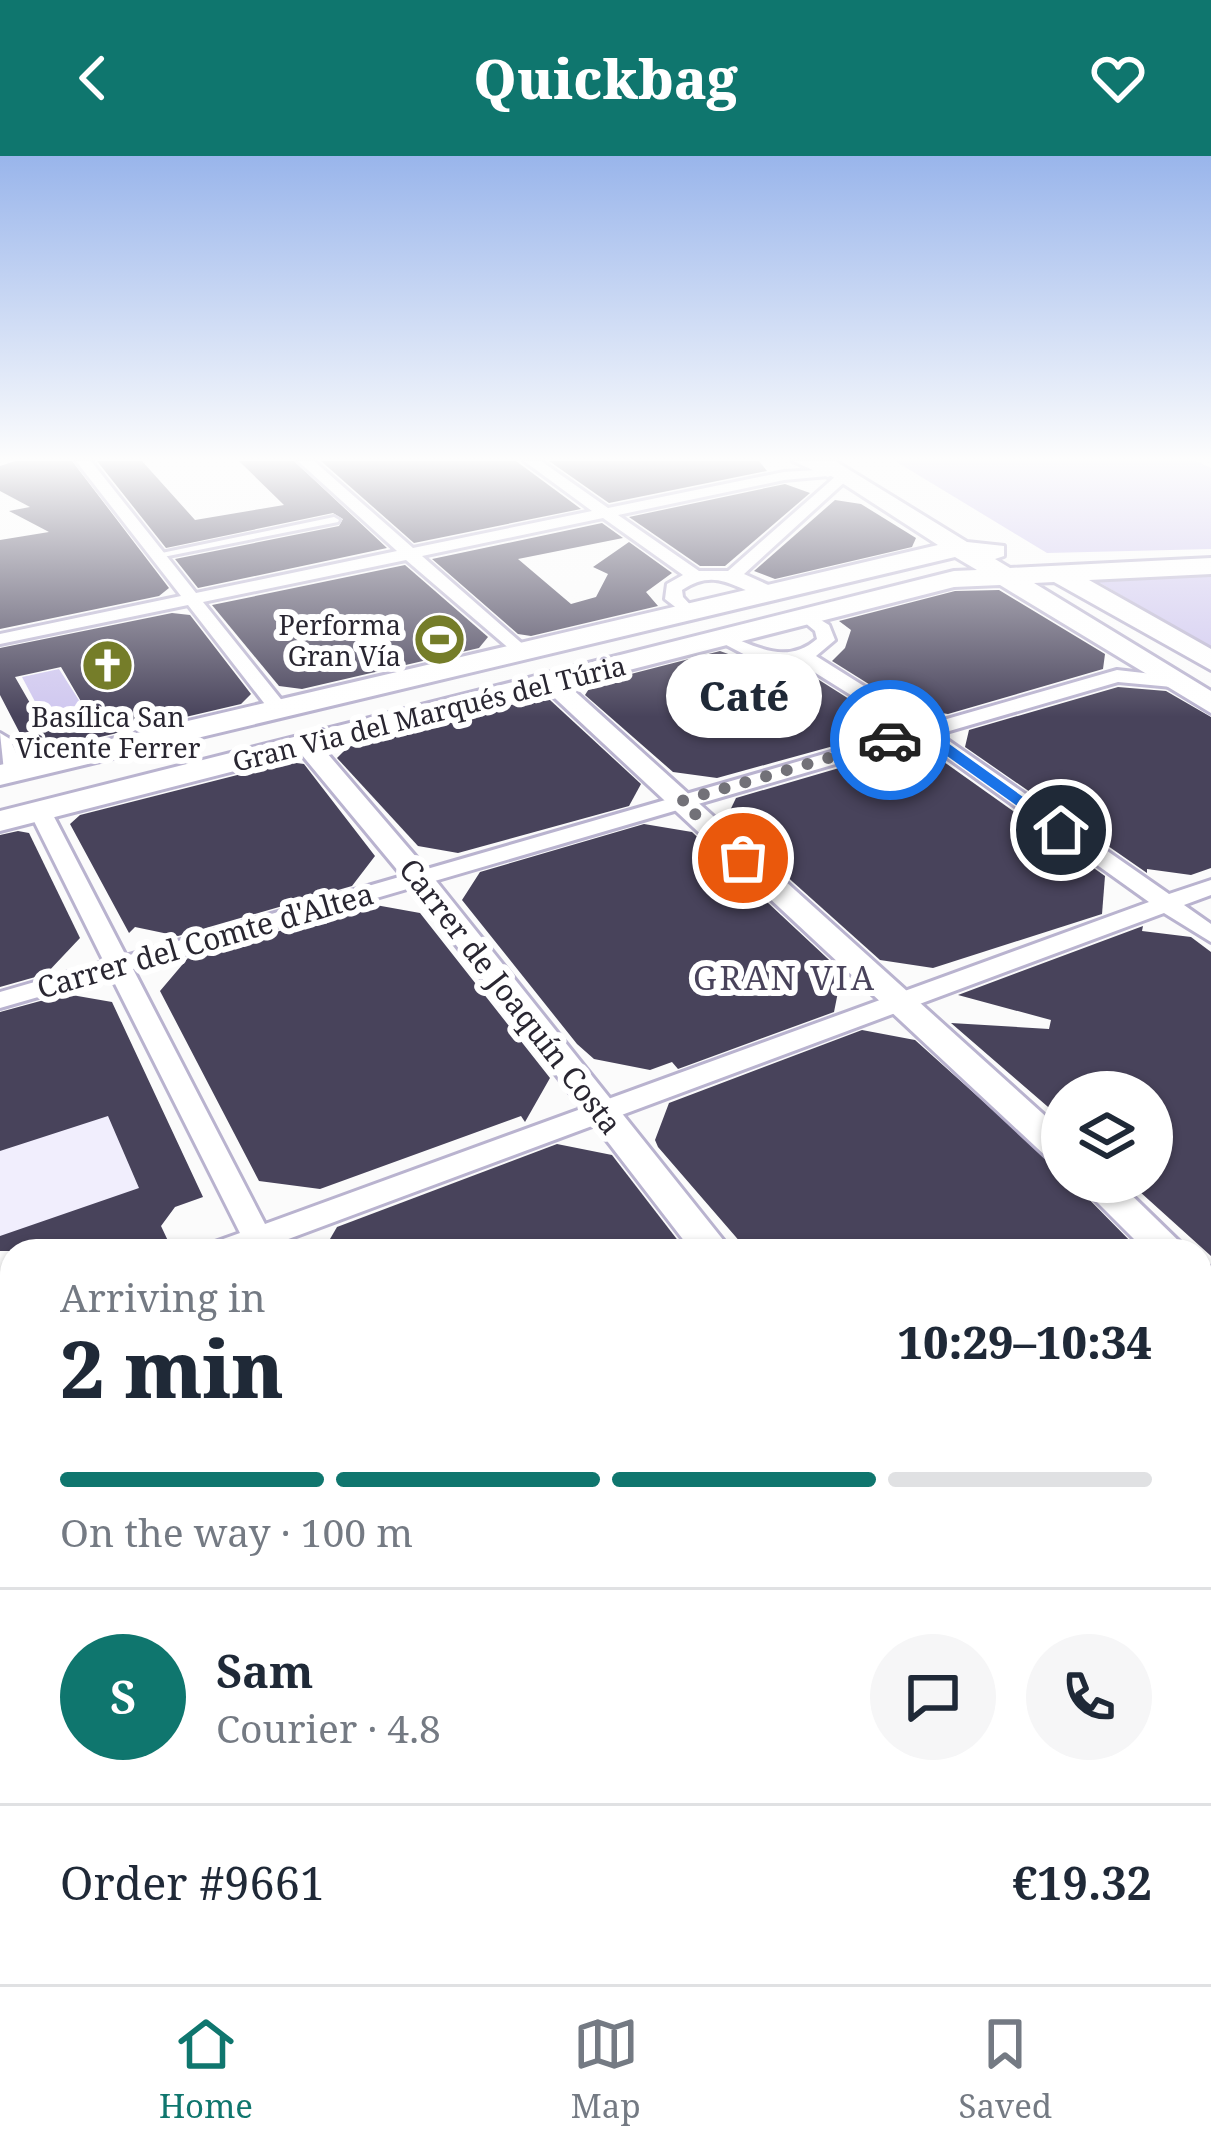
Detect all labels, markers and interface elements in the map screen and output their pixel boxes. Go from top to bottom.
text: Quickbag [473,41,738,115]
icon: back [60,45,126,111]
icon: heart [1085,45,1151,111]
place label: Performa Gran Vía [279,606,401,674]
sports icon: Performa Gran Vía [412,612,468,668]
church icon: Basílica San Vicente Ferrer [80,638,136,694]
street label: Gran Via del Marqués del Túria [229,646,629,780]
callout: Caté [665,654,821,738]
text: Caté [699,669,789,722]
courier [830,680,950,800]
place label: Basílica San Vicente Ferrer [16,698,201,766]
icon: car [857,707,923,773]
pin [1010,779,1112,881]
icon: home [1028,797,1094,863]
pin [692,807,794,909]
icon: bag [710,825,776,891]
street label: Carrer de Joaquín Costa [390,850,632,1142]
street label: Carrer del Comte d'Altea [32,872,378,1008]
district label: GRAN VIA [693,955,877,1000]
map controls [1041,1071,1173,1203]
button: layers [1041,1071,1173,1203]
text: Arriving in [60,1270,266,1323]
text: 10:29–10:34 [897,1311,1152,1372]
text: 2 min [60,1315,284,1421]
text: On the way · 100 m [60,1505,413,1558]
button: chat [870,1634,996,1760]
button: phone [1026,1634,1152,1760]
text: Sam [216,1640,313,1701]
text: S [110,1666,136,1727]
text: Courier · 4.8 [216,1701,441,1754]
text: Order #9661 [60,1852,325,1913]
text: €19.32 [1012,1852,1152,1913]
tab: Home [159,2011,253,2128]
tab: Map [571,2011,641,2128]
tab: Saved [959,2011,1052,2128]

